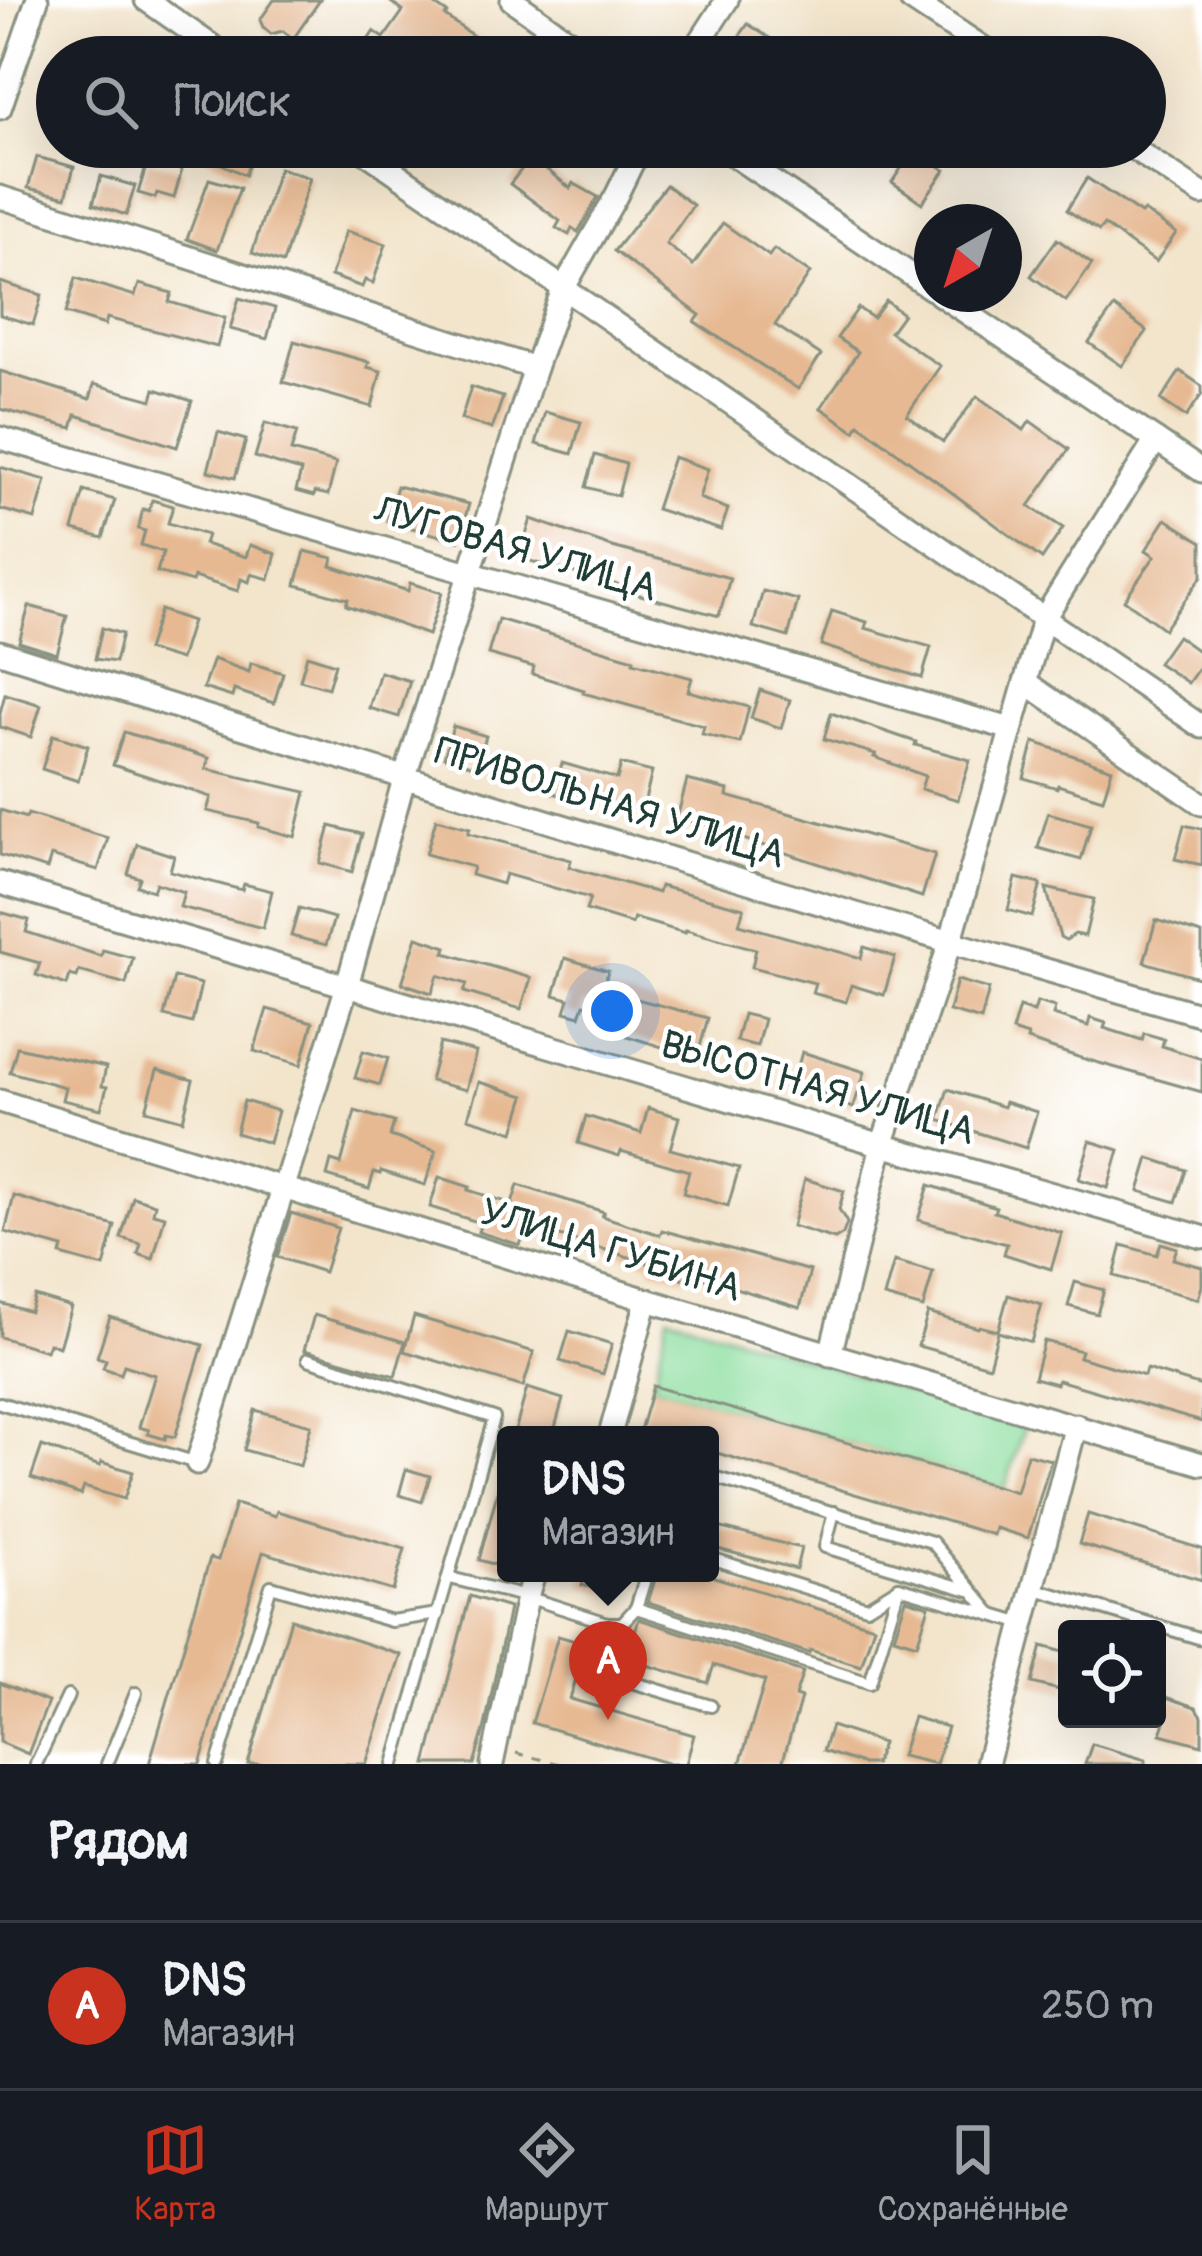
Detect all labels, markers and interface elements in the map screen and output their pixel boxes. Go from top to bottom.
search box [36,36,1166,168]
icon: search [78,69,144,135]
text: Поиск [174,74,291,130]
north arrow [914,204,1022,312]
street label: ЛУГОВАЯ УЛИЦА [368,485,663,613]
street label: ПРИВОЛЬНАЯ УЛИЦА [429,726,791,880]
your location [582,981,642,1041]
street label: ВЫСОТНАЯ УЛИЦА [655,1020,981,1156]
street label: УЛИЦА ГУБИНА [474,1187,748,1313]
popup [497,1426,719,1582]
text: DNS [541,1452,626,1508]
text: Магазин [541,1508,675,1557]
map controls [1058,1620,1166,1728]
button: locate [1058,1620,1166,1728]
pin: A [569,1621,647,1720]
text: Рядом [48,1810,189,1874]
text: DNS [162,1953,247,2009]
text: A [74,1981,100,2030]
text: 250 m [1041,1981,1154,2030]
text: Магазин [162,2009,295,2058]
tab: Карта [134,2117,216,2230]
tab: Маршрут [485,2117,609,2230]
tab: Сохранённые [877,2117,1068,2230]

